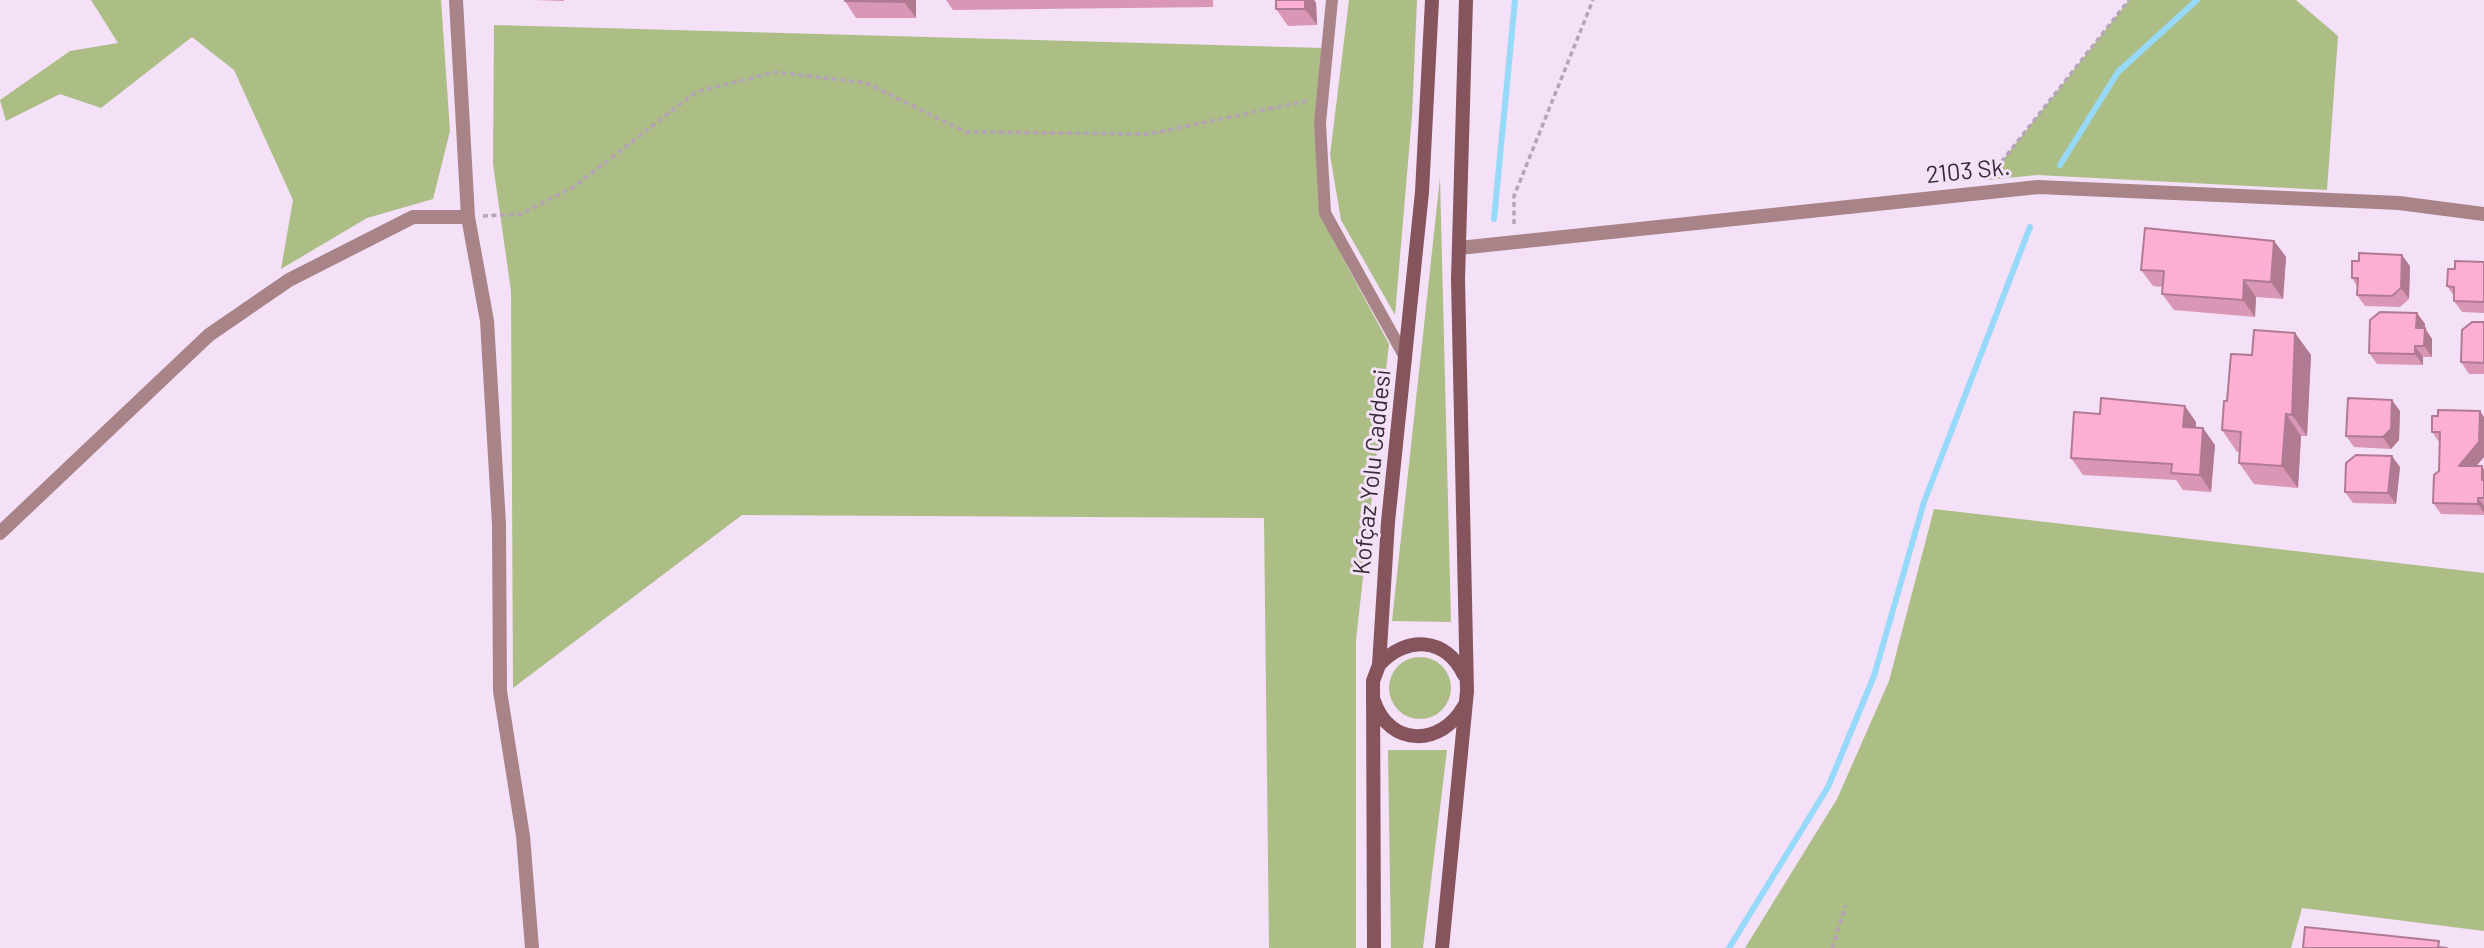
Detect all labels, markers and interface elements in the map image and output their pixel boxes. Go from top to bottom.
street label: 2103 Sk. [1925,152,2011,190]
street label: Kofçaz Yolu Caddesi [1347,368,1397,576]

